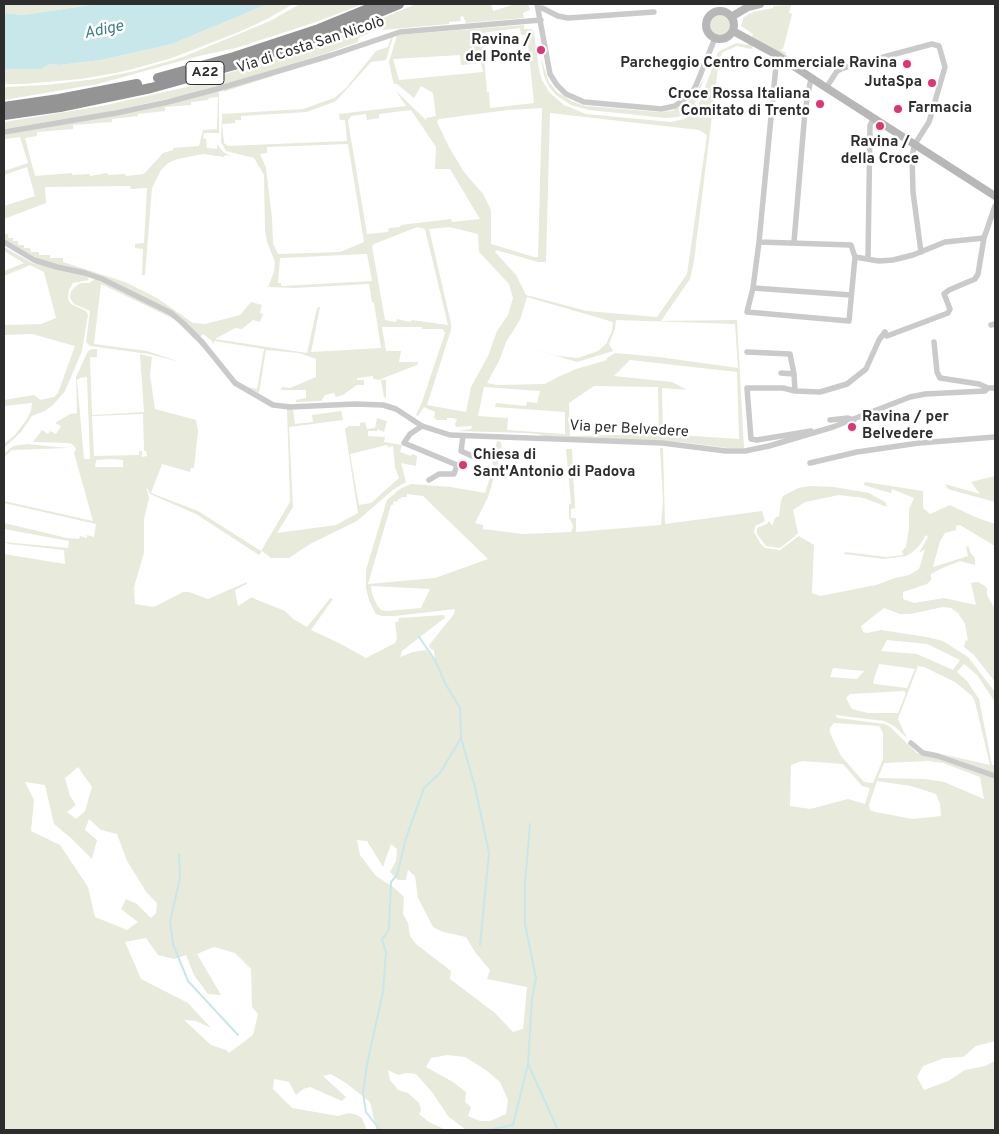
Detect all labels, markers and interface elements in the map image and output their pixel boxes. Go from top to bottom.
street label: Via di Costa San Nicolò [235,14,387,78]
water label: Adige [83,17,125,45]
place label: Ravina / del Ponte [465,32,531,67]
marker: Ravina / del Ponte [535,44,547,56]
place label: Parcheggio Centro Commerciale Ravina [620,55,897,73]
marker: Parcheggio Centro Commerciale Ravina [901,58,913,70]
road number: A22 [186,62,224,84]
place label: JutaSpa [864,74,922,92]
marker: JutaSpa [926,77,938,89]
place label: Croce Rossa Italiana Comitato di Trento [668,86,810,121]
marker: Croce Rossa Italiana Comitato di Trento [814,98,826,110]
place label: Farmacia [908,100,972,118]
marker: Farmacia [892,103,904,115]
marker: Ravina / della Croce [874,120,886,132]
place label: Ravina / della Croce [841,134,919,169]
place label: Ravina / per Belvedere [862,409,949,444]
street label: Via per Belvedere [569,418,689,442]
marker: Ravina / per Belvedere [846,421,858,433]
place label: Chiesa di Sant'Antonio di Padova [473,447,635,482]
marker: Chiesa di Sant'Antonio di Padova [457,459,469,471]

